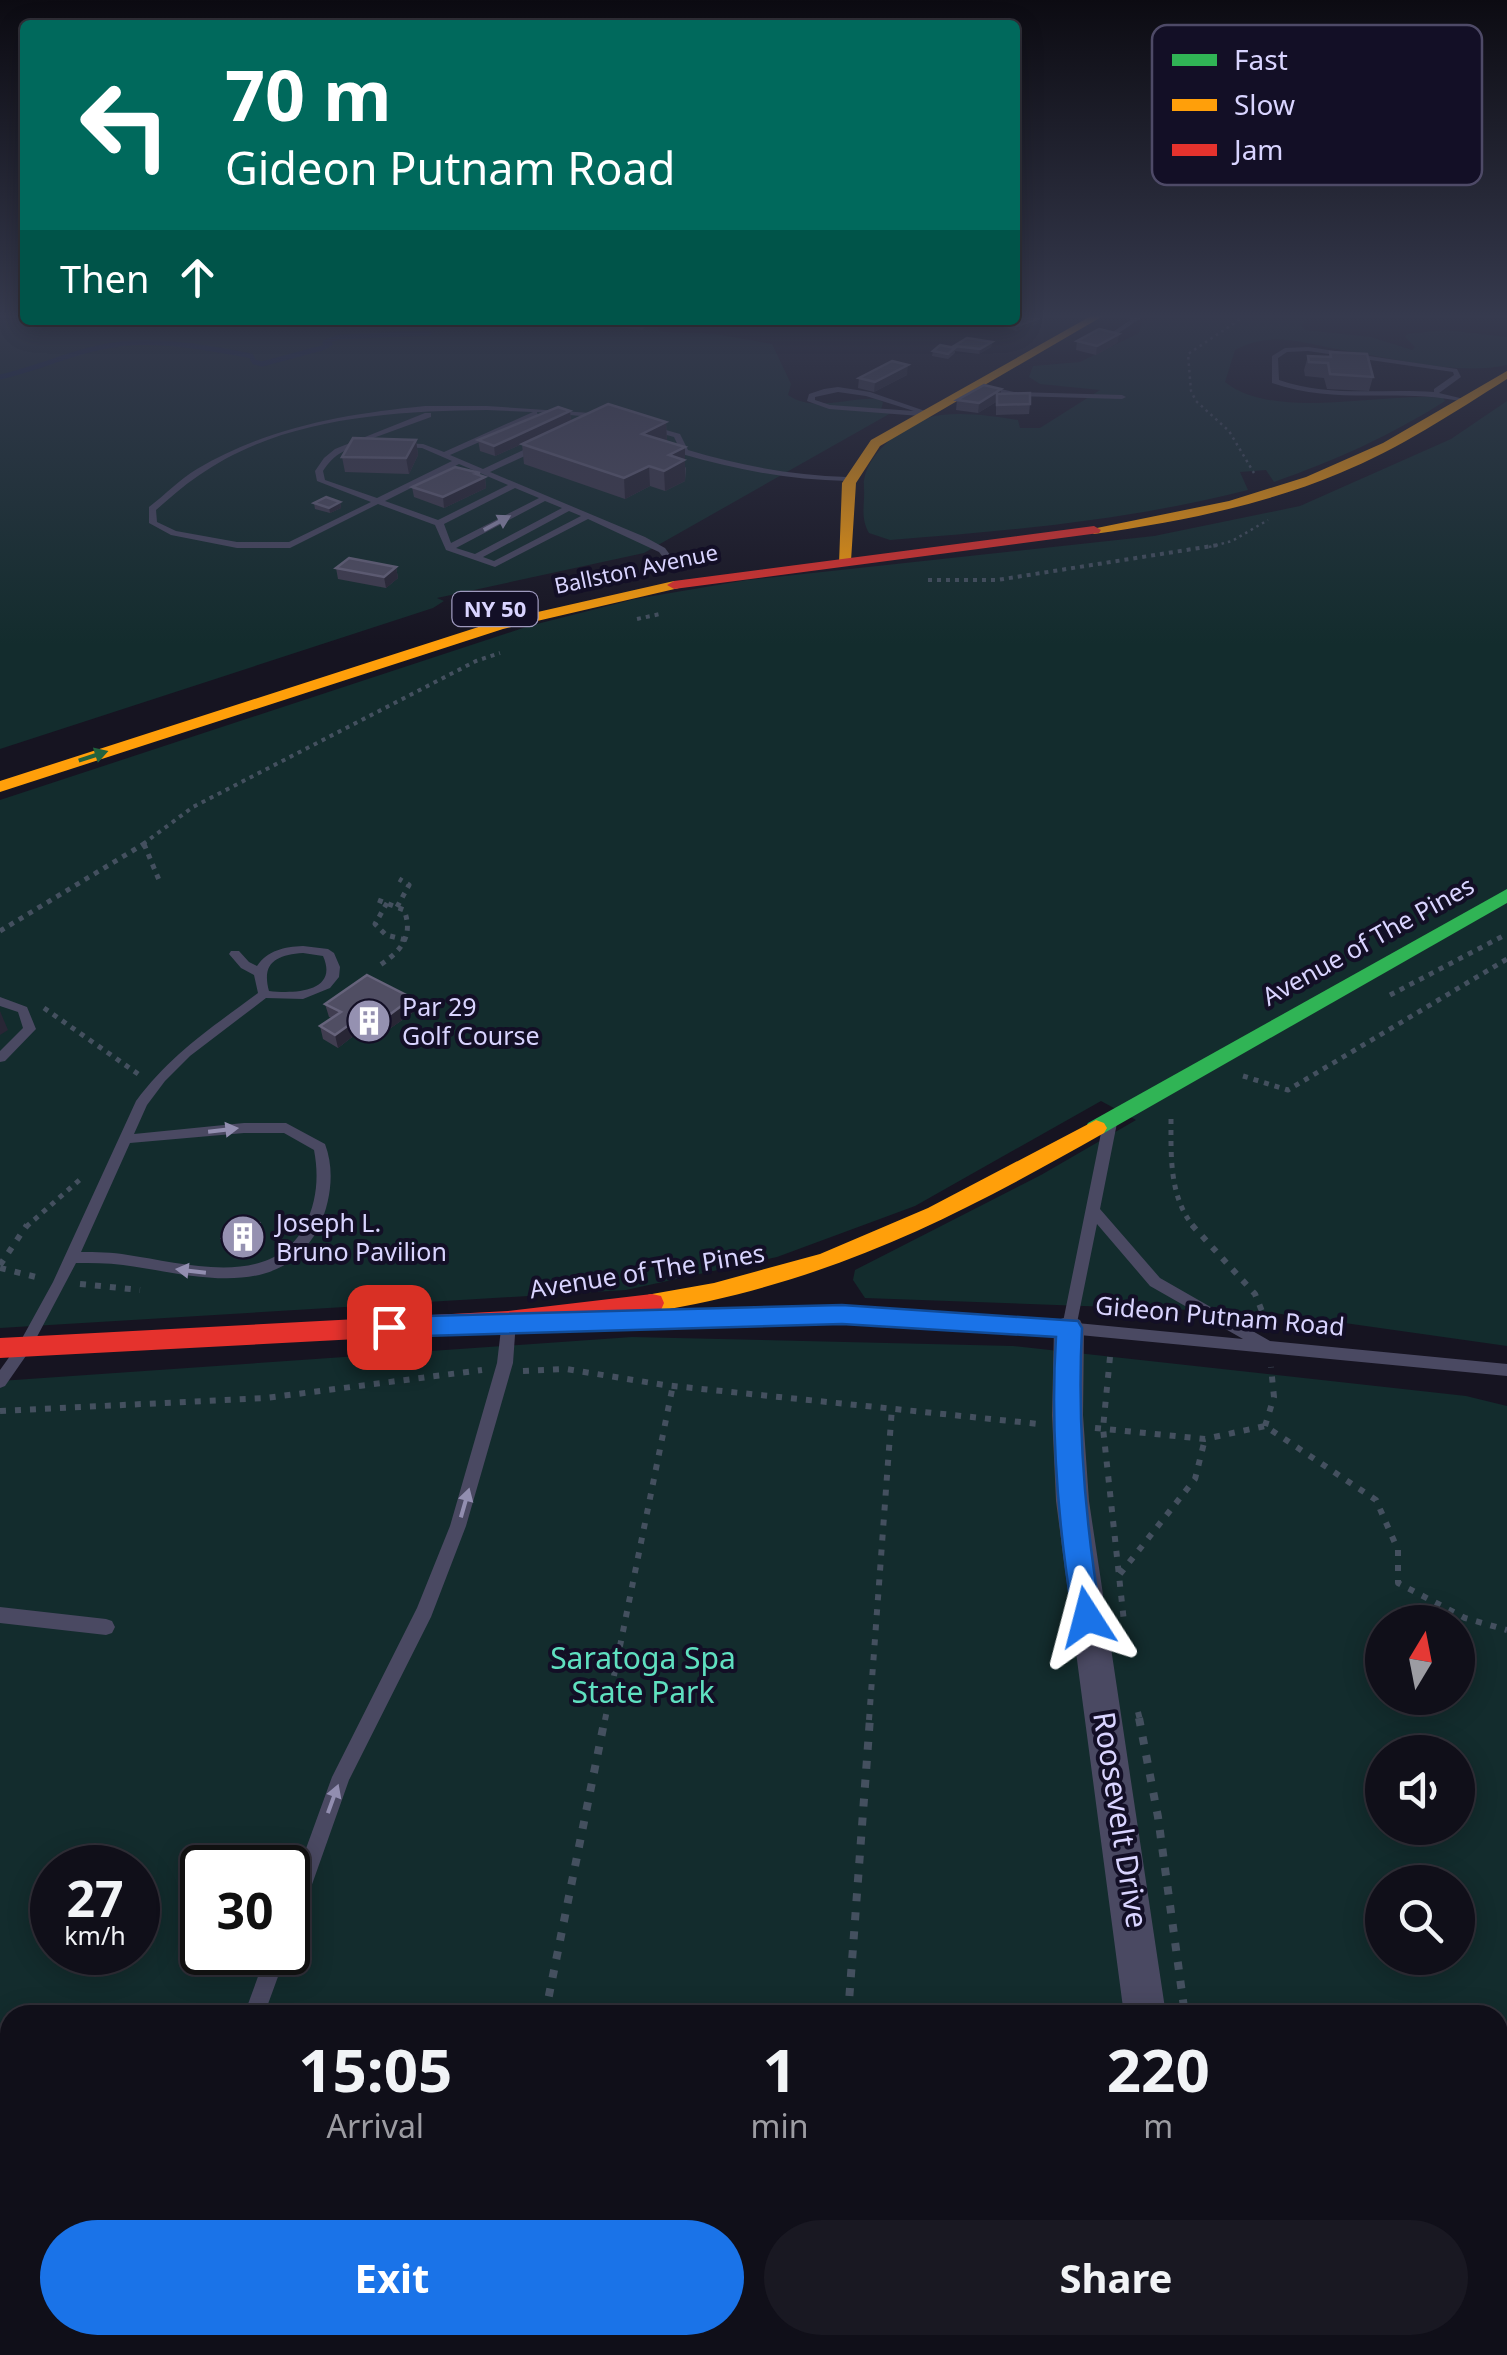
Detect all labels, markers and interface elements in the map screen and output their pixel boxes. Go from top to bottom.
legend [1152,25,1482,185]
text: Fast [1234,40,1288,78]
text: 70 m [225,46,392,142]
icon: left [60,60,190,190]
text: Slow [1234,85,1295,123]
text: Jam [1231,130,1284,168]
text: Gideon Putnam Road [225,137,675,198]
icon: ahead [170,250,225,305]
text: Then [60,252,150,304]
one-way arrow [483,515,512,532]
street label: Ballston Avenue [551,536,720,600]
road number: NY 50 [452,592,538,626]
one-way arrow [78,748,108,763]
street label: Avenue of The Pines [1255,868,1480,1013]
place label: Par 29 Golf Course [402,989,540,1052]
building icon: Par 29 Golf Course [346,998,392,1044]
one-way arrow [208,1122,240,1138]
place label: Joseph L. Bruno Pavilion [274,1205,447,1268]
building icon: Joseph L. Bruno Pavilion [220,1214,266,1260]
street label: Avenue of The Pines [527,1235,767,1305]
one-way arrow [175,1263,207,1279]
pin [347,1285,432,1370]
street label: Gideon Putnam Road [1094,1287,1346,1343]
icon: arrive [362,1300,417,1355]
one-way arrow [458,1487,473,1518]
position arrow [1035,1565,1139,1669]
north arrow [1365,1605,1475,1715]
map controls [1365,1605,1475,1975]
park label: Saratoga Spa State Park [550,1637,736,1712]
street label: Roosevelt Drive [1084,1709,1159,1931]
button: sound [1365,1735,1475,1845]
one-way arrow [326,1784,341,1814]
speed limit sign: 30 [180,1845,310,1975]
text: 27 [66,1864,124,1932]
button: search [1365,1865,1475,1975]
text: km/h [64,1918,126,1952]
text: 15:05 [298,2028,452,2110]
text: 1 [762,2028,797,2110]
text: 220 [1107,2028,1210,2110]
text: Arrival [327,2104,424,2147]
text: min [751,2104,809,2147]
text: m [1143,2104,1173,2147]
button: Exit [40,2220,744,2335]
button: Share [764,2220,1468,2335]

